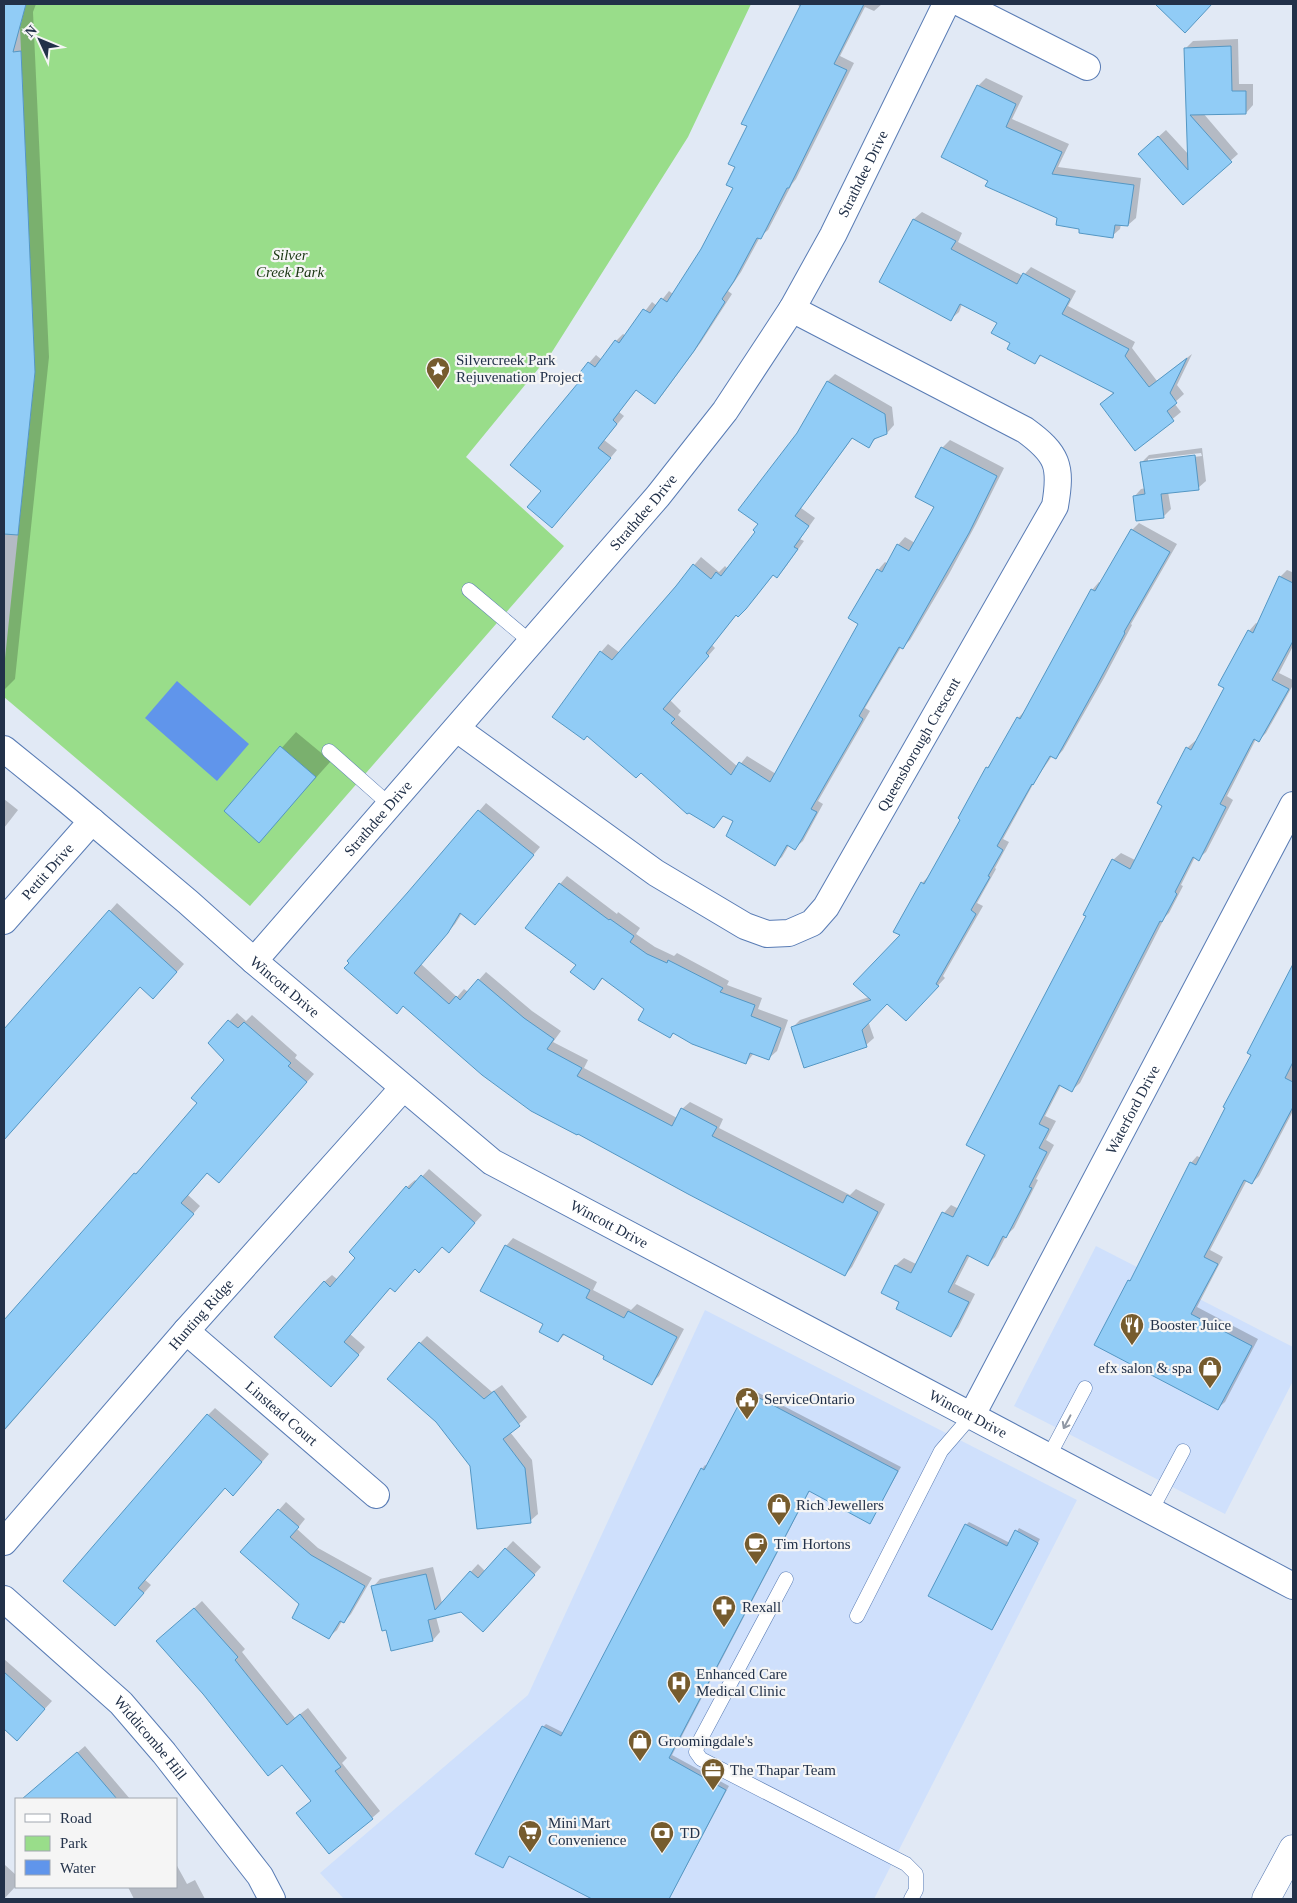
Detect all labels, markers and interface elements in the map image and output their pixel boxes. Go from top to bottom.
north arrow [15,15,65,65]
text: N [22,22,40,40]
street label: Strathdee Drive [835,127,891,220]
park label: Silver Creek Park [256,247,324,280]
place label: Silvercreek Park Rejuvenation Project [456,352,583,385]
place icon: Silvercreek Park Rejuvenation Project [425,356,451,390]
street label: Strathdee Drive [607,471,680,554]
street label: Queensborough Crescent [874,674,964,814]
street label: Strathdee Drive [341,777,415,859]
street label: Pettit Drive [19,840,77,903]
street label: Wincott Drive [247,953,323,1021]
street label: Waterford Drive [1103,1062,1163,1157]
street label: Wincott Drive [568,1197,651,1251]
street label: Hunting Ridge [166,1276,237,1353]
restaurant icon: Booster Juice [1119,1312,1145,1346]
place label: Booster Juice [1150,1317,1232,1333]
shop icon: efx salon & spa [1197,1355,1223,1389]
place label: efx salon & spa [1098,1360,1192,1376]
street label: Linstead Court [242,1378,321,1449]
public building icon: ServiceOntario [734,1386,760,1420]
street label: Wincott Drive [926,1387,1010,1441]
place label: ServiceOntario [764,1391,855,1407]
one-way arrow [1062,1414,1071,1429]
shop icon: Rich Jewellers [766,1492,792,1526]
place label: Rich Jewellers [796,1497,884,1513]
cafe icon: Tim Hortons [743,1531,769,1565]
place label: Tim Hortons [774,1536,851,1552]
pharmacy icon: Rexall [711,1594,737,1628]
place label: Rexall [742,1599,781,1615]
place label: Enhanced Care Medical Clinic [696,1666,788,1699]
hospital icon: Enhanced Care Medical Clinic [666,1670,692,1704]
street label: Widdicombe Hill [111,1693,190,1783]
shop icon: Groomingdale's [627,1728,653,1762]
place label: Groomingdale's [658,1733,753,1749]
office icon: The Thapar Team [700,1757,726,1791]
place label: The Thapar Team [730,1762,836,1778]
legend [15,1798,178,1888]
text: Road [60,1810,92,1826]
place label: Mini Mart Convenience [548,1815,627,1848]
supermarket icon: Mini Mart Convenience [517,1819,543,1853]
bank icon: TD [649,1820,675,1854]
place label: TD [680,1825,700,1841]
text: Park [60,1835,88,1851]
text: Water [60,1860,95,1876]

